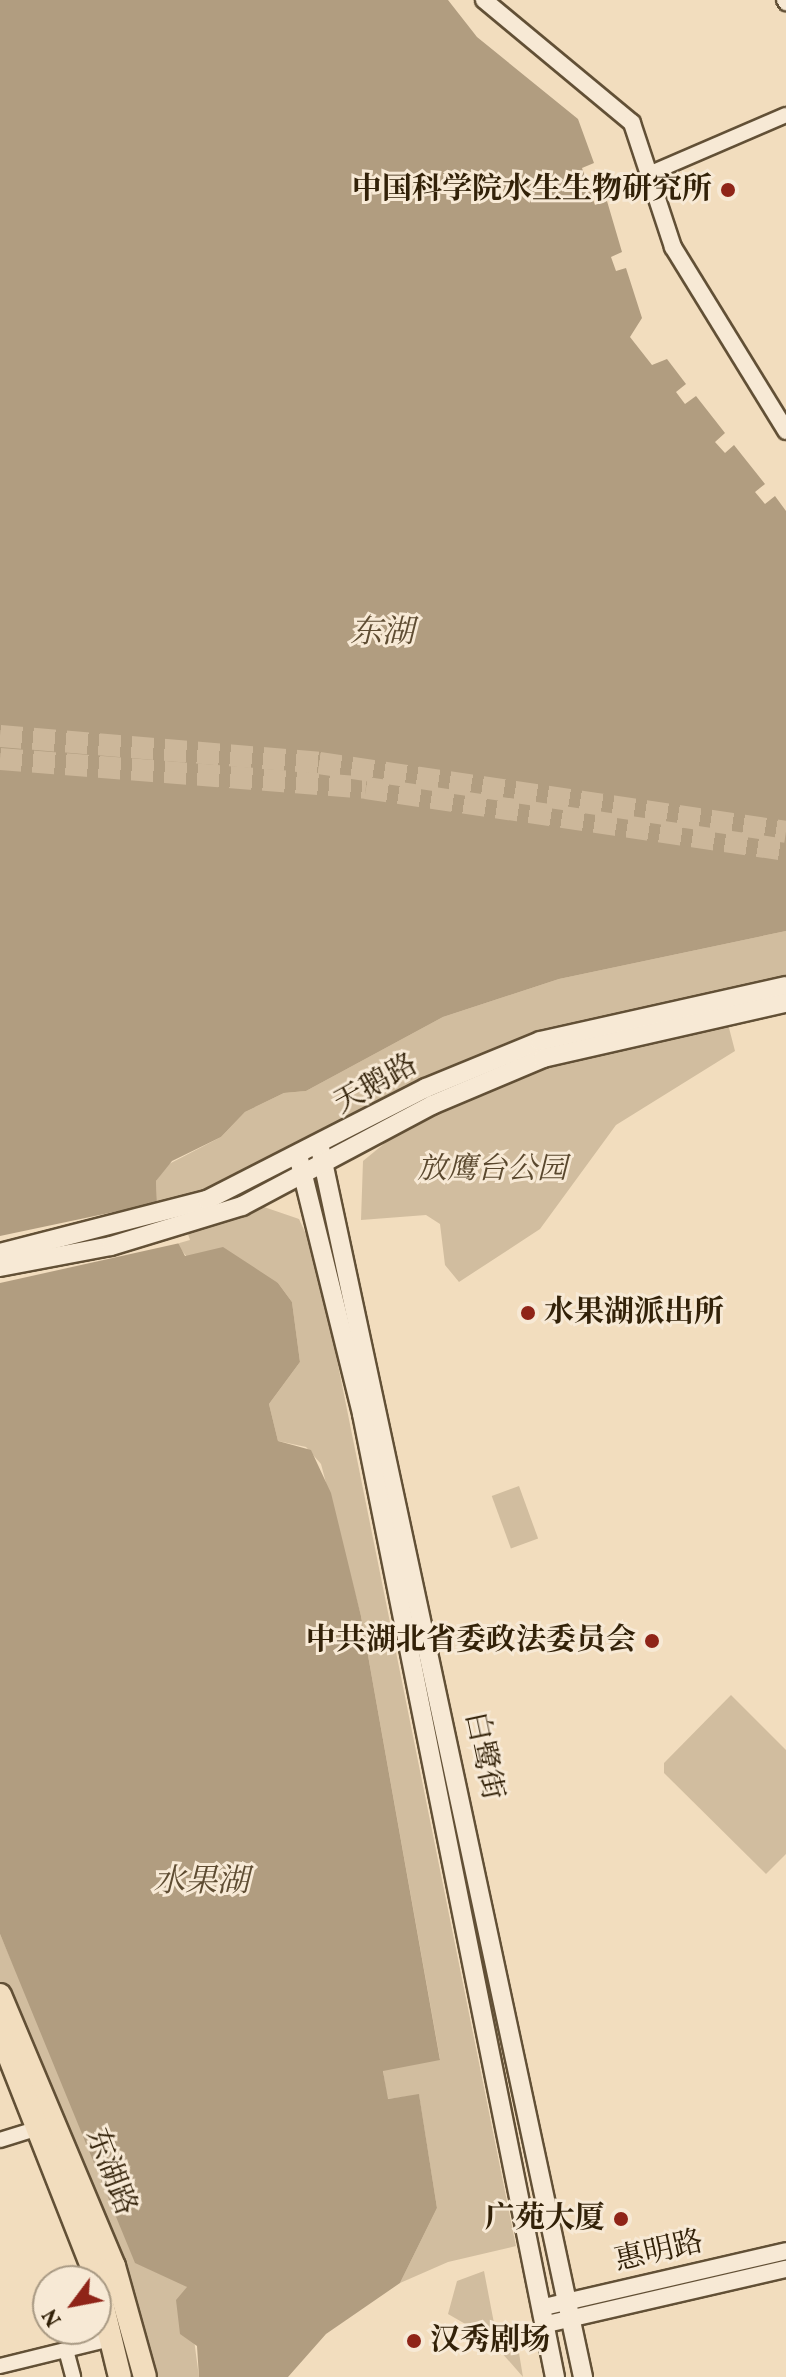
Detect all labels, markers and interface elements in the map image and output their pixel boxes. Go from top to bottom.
place label: 中国科学院水生生物研究所 [352,172,712,208]
marker: 中国科学院水生生物研究所 [719,181,737,199]
water label: 东湖 [350,615,414,653]
street label: 天鹅路 [328,1047,424,1123]
park label: 放鹰台公园 [417,1152,567,1188]
place label: 水果湖派出所 [544,1295,724,1331]
marker: 水果湖派出所 [519,1304,537,1322]
place label: 中共湖北省委政法委员会 [306,1623,636,1659]
marker: 中共湖北省委政法委员会 [643,1632,661,1650]
street label: 白鹭街 [456,1708,510,1804]
water label: 水果湖 [153,1864,249,1902]
street label: 东湖路 [77,2124,143,2220]
place label: 广苑大厦 [485,2201,605,2237]
marker: 广苑大厦 [612,2210,630,2228]
street label: 惠明路 [611,2224,707,2280]
north arrow [32,2265,112,2345]
text: N [36,2302,70,2332]
place label: 汉秀剧场 [430,2323,550,2359]
marker: 汉秀剧场 [405,2332,423,2350]

